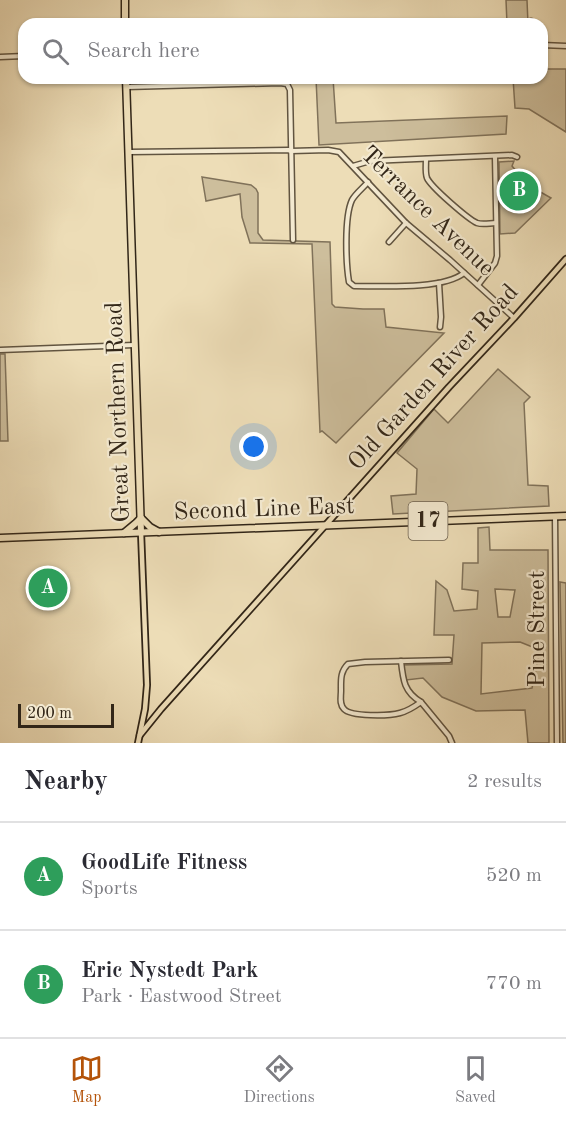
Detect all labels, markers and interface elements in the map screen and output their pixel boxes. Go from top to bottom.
search box [18,18,548,84]
icon: search [39,35,72,68]
text: Search here [87,40,200,62]
street label: Terrance Avenue [356,142,498,282]
pin: B [500,168,538,213]
street label: Old Garden River Road [344,280,524,476]
street label: Great Northern Road [103,301,135,523]
your location [239,432,268,461]
street label: Second Line East [173,495,355,525]
road number: 17 [408,502,448,540]
pin: A [28,566,68,610]
street label: Pine Street [526,570,550,688]
scale bar [18,701,114,728]
text: 200 m [27,706,72,722]
text: Nearby [24,769,108,795]
text: 2 results [467,772,542,792]
text: GoodLife Fitness [81,852,247,874]
text: A [36,866,51,886]
text: 520 m [486,866,542,886]
text: Sports [81,879,138,899]
text: Eric Nystedt Park [81,960,258,982]
text: B [36,974,51,994]
text: 770 m [486,974,542,994]
text: Park · Eastwood Street [81,987,282,1007]
tab: Map [70,1052,103,1108]
tab: Directions [244,1052,315,1108]
tab: Saved [455,1052,496,1108]

